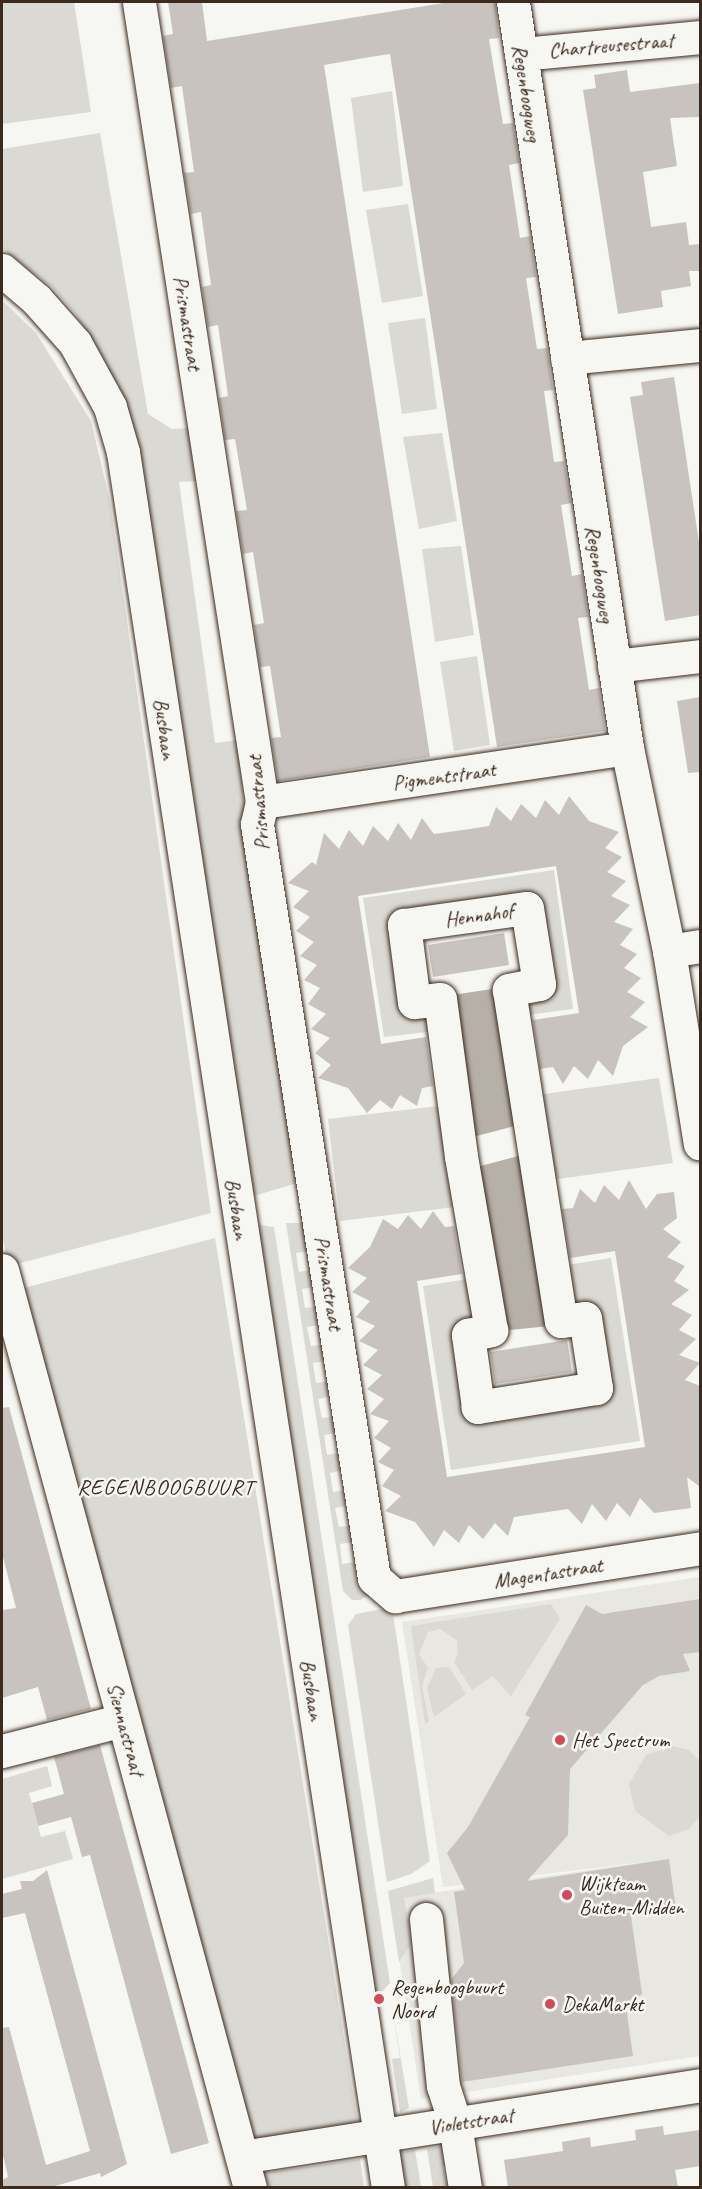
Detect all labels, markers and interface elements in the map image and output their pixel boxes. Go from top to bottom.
street label: Chartreusestraat [548,27,674,63]
street label: Regenboogweg [507,43,547,143]
street label: Prismastraat [168,274,208,372]
street label: Regenboogweg [580,524,620,624]
street label: Busbaan [148,697,182,761]
street label: Prismastraat [241,755,275,851]
street label: Pigmentstraat [391,756,497,796]
street label: Hennahof [443,898,515,932]
street label: Busbaan [220,1177,254,1241]
street label: Prismastraat [309,1234,349,1332]
district label: REGENBOOGBUURT [77,1475,255,1501]
street label: Magentastraat [492,1552,604,1594]
street label: Busbaan [295,1658,329,1722]
street label: Siennastraat [102,1680,150,1778]
place label: Het Spectrum [572,1727,670,1753]
marker: Het Spectrum [553,1733,567,1747]
place label: Wijkteam Buiten-Midden [579,1870,684,1920]
marker: Wijkteam Buiten-Midden [560,1888,574,1902]
place label: Regenboogbuurt Noord [391,1974,503,2024]
place label: DekaMarkt [562,1991,643,2017]
marker: Regenboogbuurt Noord [372,1992,386,2006]
marker: DekaMarkt [543,1997,557,2011]
street label: Violetstraat [427,2102,515,2140]

